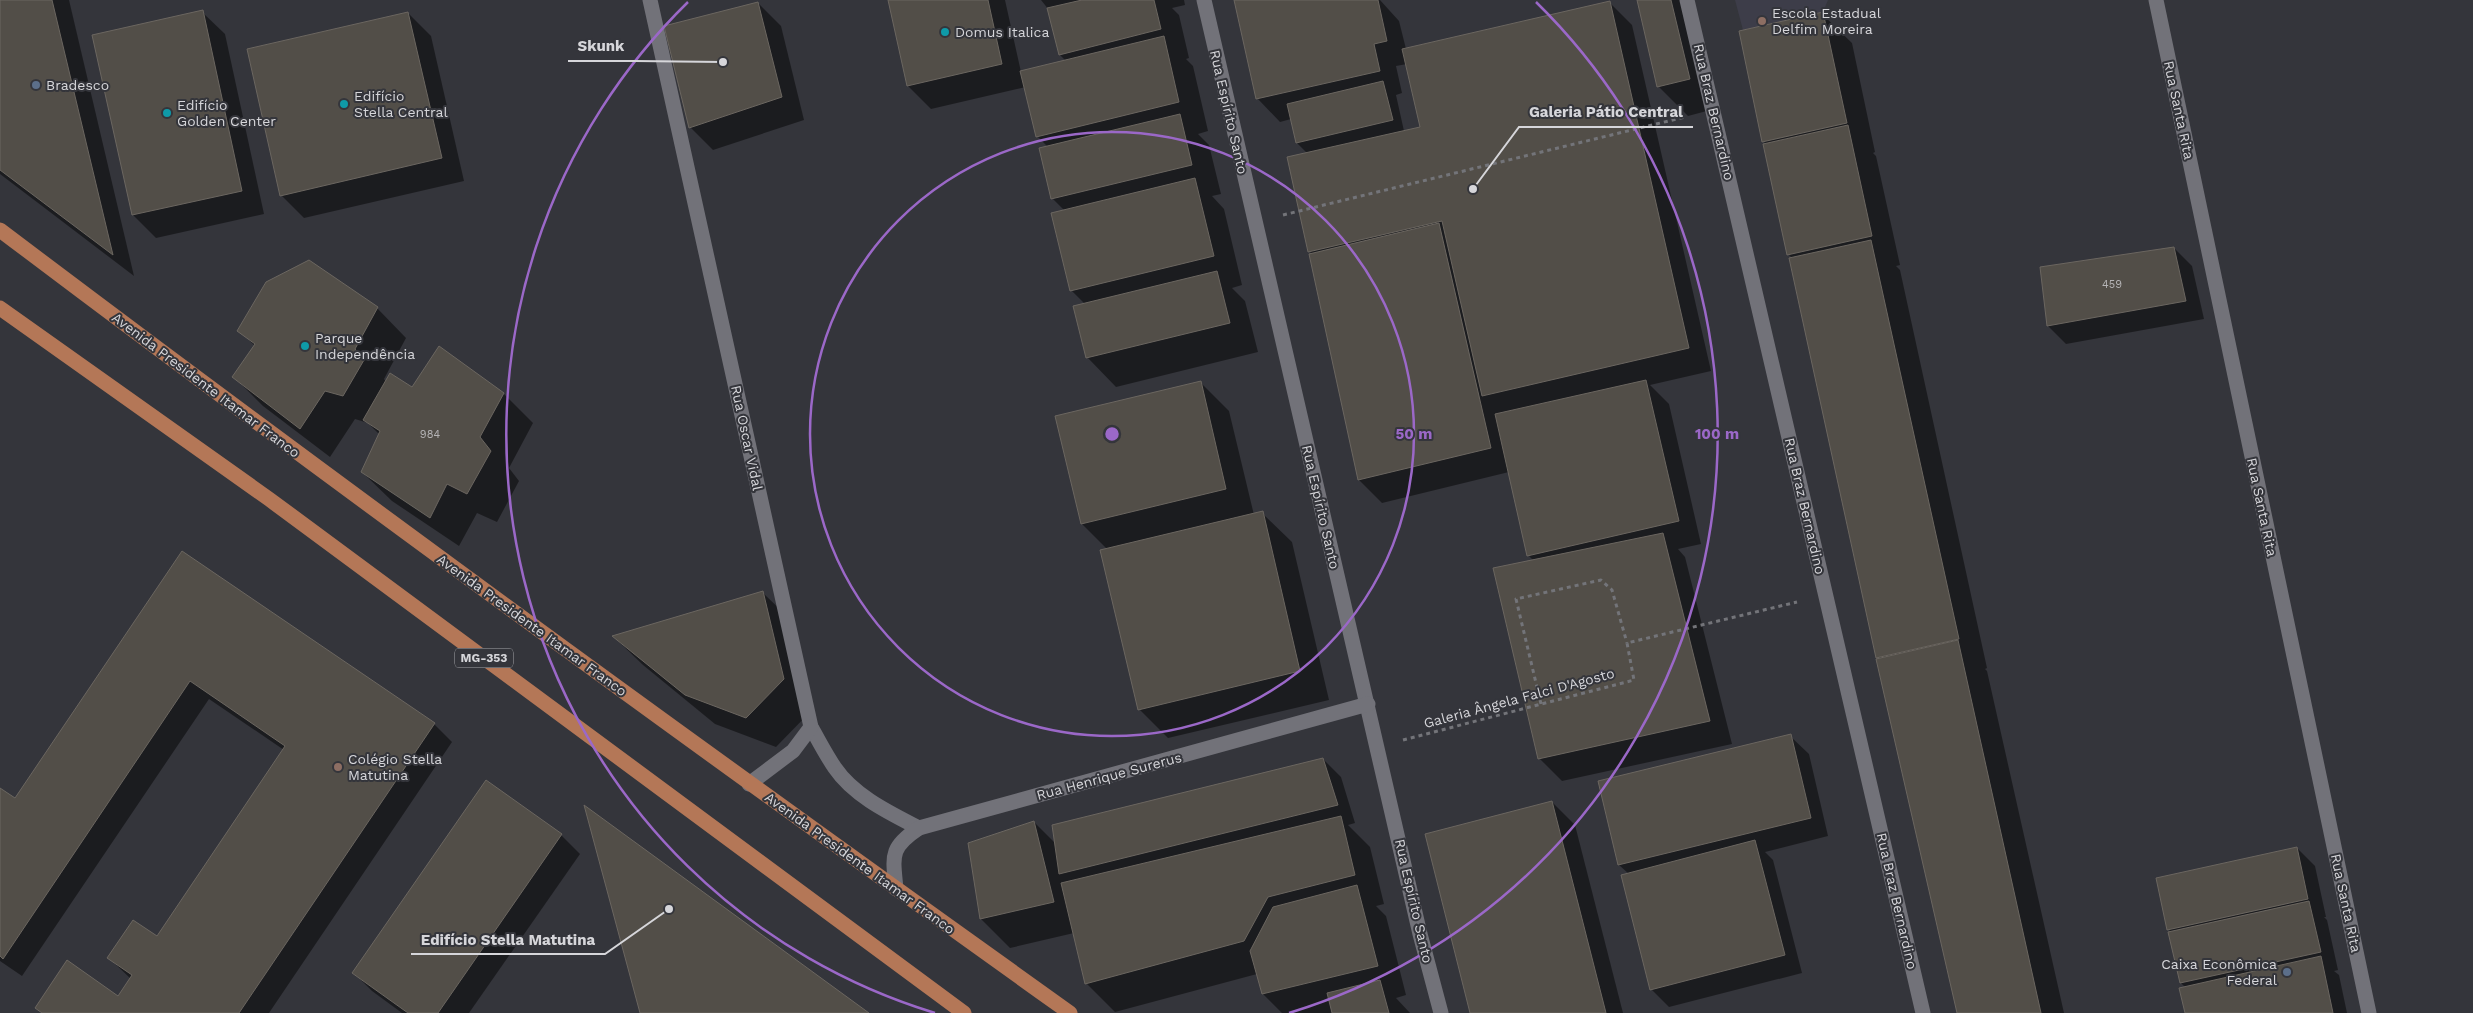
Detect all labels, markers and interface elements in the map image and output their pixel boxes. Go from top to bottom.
place label: Escola Estadual Delfim Moreira [1772,5,1882,37]
marker: Escola Estadual Delfim Moreira [1756,15,1768,27]
place label: Domus Italica [955,24,1049,40]
marker: Domus Italica [939,26,951,38]
callout: Skunk [568,31,635,61]
text: Skunk [578,37,625,55]
street label: Rua Braz Bernardino [1691,42,1737,182]
street label: Rua Espírito Santo [1207,48,1251,176]
street label: Rua Santa Rita [2161,59,2197,161]
place label: Bradesco [46,77,109,93]
marker: Bradesco [30,79,42,91]
place label: Edifício Stella Central [354,88,448,120]
place label: Edifício Golden Center [177,97,276,129]
callout: Galeria Pátio Central [1519,97,1693,127]
marker: Edifício Stella Central [338,98,350,110]
text: Galeria Pátio Central [1529,103,1683,121]
marker: Edifício Golden Center [161,107,173,119]
house number: 459 [2102,278,2122,291]
street label: Avenida Presidente Itamar Franco [109,309,303,461]
place label: Parque Independência [315,330,415,362]
marker: Parque Independência [299,340,311,352]
street label: Rua Oscar Vidal [728,384,766,493]
centre of rings [1103,425,1121,443]
text: 50 m [1396,425,1432,443]
text: 100 m [1695,425,1739,443]
house number: 984 [420,428,440,441]
street label: Rua Braz Bernardino [1782,436,1828,576]
street label: Rua Espírito Santo [1299,443,1343,571]
street label: Rua Santa Rita [2244,456,2280,558]
street label: Avenida Presidente Itamar Franco [434,551,630,699]
road number: MG-353 [455,648,513,668]
street label: Galeria Ângela Falci D'Agosto [1422,665,1616,731]
street label: Rua Henrique Surerus [1035,749,1183,803]
place label: Colégio Stella Matutina [348,751,442,783]
marker: Colégio Stella Matutina [332,761,344,773]
street label: Avenida Presidente Itamar Franco [762,789,958,937]
street label: Rua Braz Bernardino [1874,831,1920,971]
street label: Rua Espírito Santo [1392,837,1436,965]
street label: Rua Santa Rita [2328,852,2364,954]
callout: Edifício Stella Matutina [411,924,605,954]
text: Edifício Stella Matutina [421,931,595,949]
place label: Caixa Econômica Federal [2161,956,2278,988]
marker: Caixa Econômica Federal [2281,966,2293,978]

